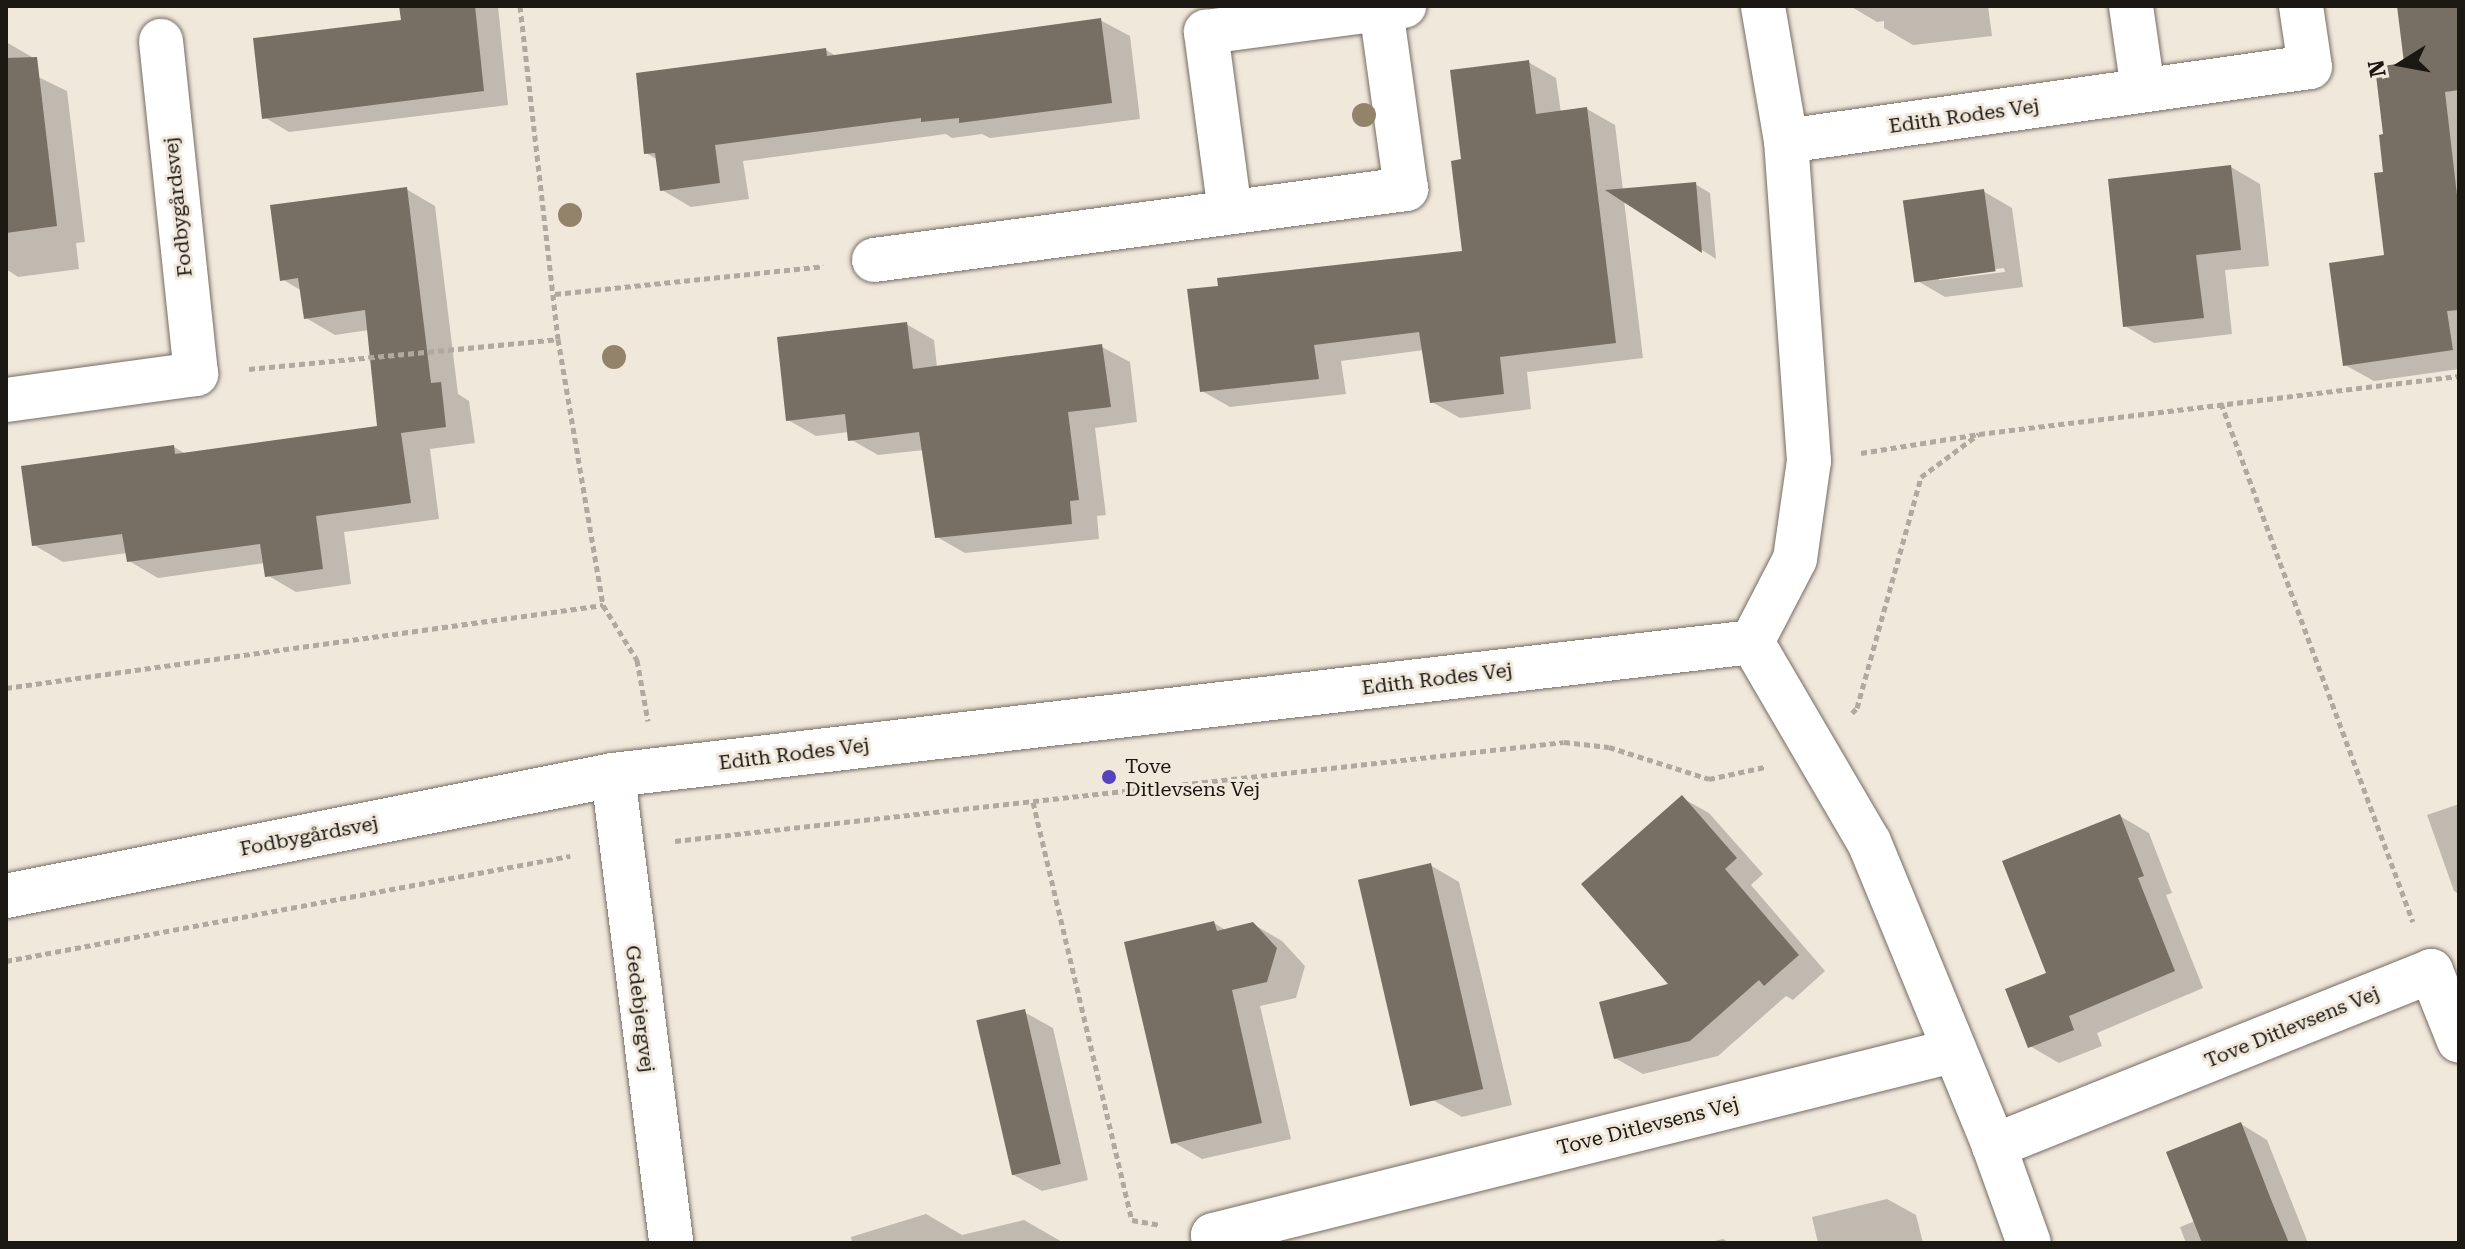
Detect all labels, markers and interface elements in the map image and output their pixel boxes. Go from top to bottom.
north arrow [2361,24,2441,104]
text: N [2363,58,2391,79]
street label: Edith Rodes Vej [1887,94,2041,138]
street label: Fodbygårdsvej [159,136,197,278]
street label: Edith Rodes Vej [1360,658,1514,700]
street label: Edith Rodes Vej [717,733,871,775]
place label: Tove Ditlevsens Vej [1125,754,1260,801]
marker: Tove Ditlevsens Vej [1100,768,1118,786]
street label: Fodbygårdsvej [238,811,380,861]
street label: Gedebjergvej [620,944,660,1074]
street label: Tove Ditlevsens Vej [2201,981,2383,1073]
street label: Tove Ditlevsens Vej [1555,1092,1741,1160]

